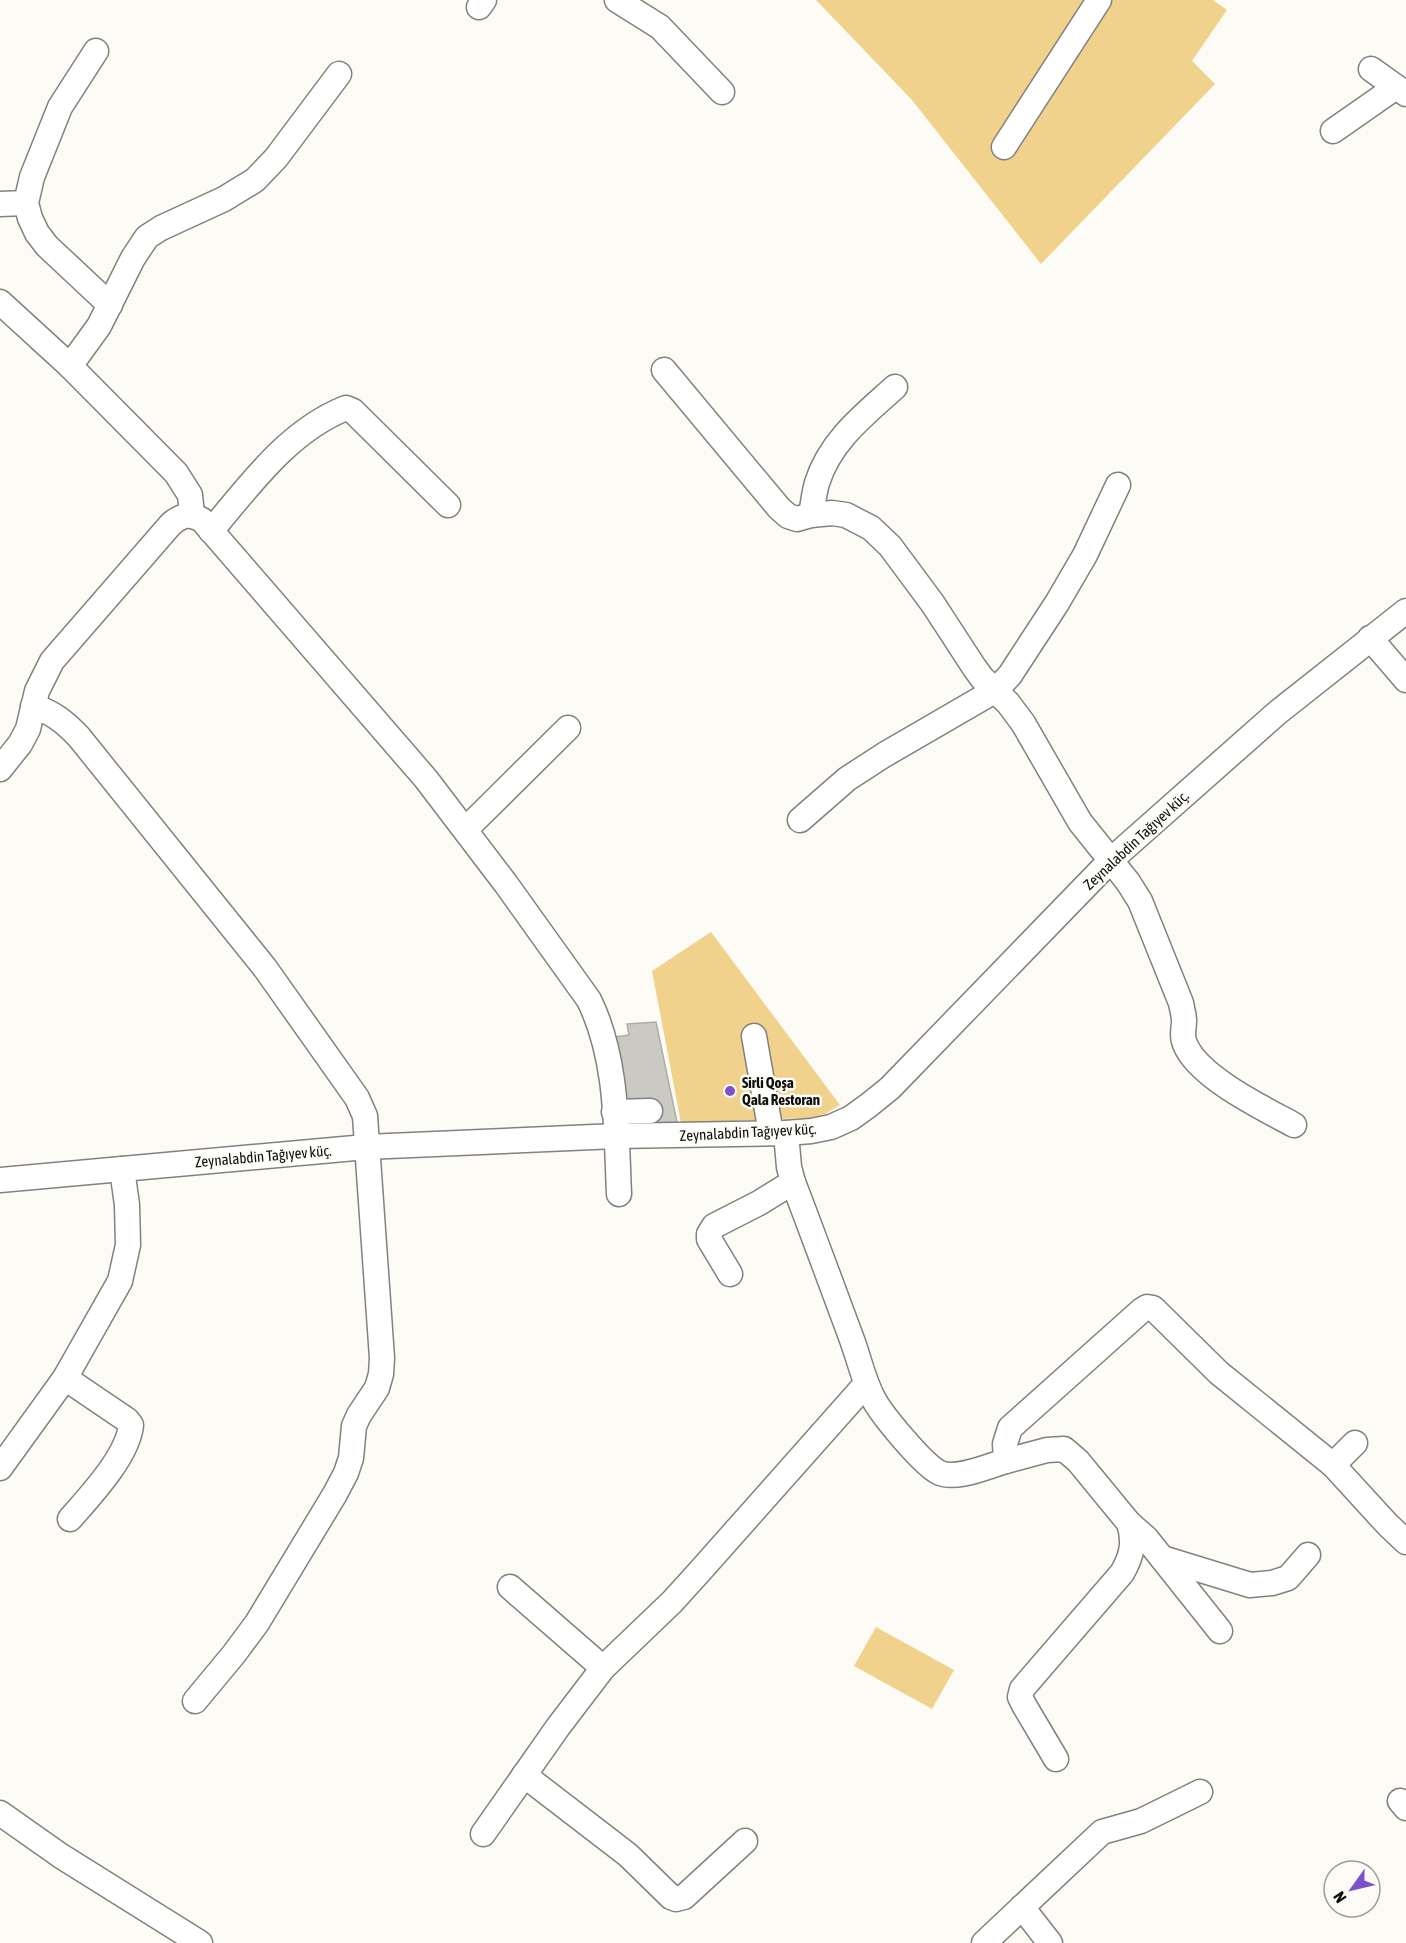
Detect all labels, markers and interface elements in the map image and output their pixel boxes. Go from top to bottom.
street label: Zeynalabdin Tağıyev küç. [1080,787,1192,893]
place label: Sirli Qoşa Qala Restoran [742,1074,820,1108]
marker: Sirli Qoşa Qala Restoran [723,1084,737,1098]
street label: Zeynalabdin Tağıyev küç. [679,1120,817,1144]
street label: Zeynalabdin Tağıyev küç. [194,1142,332,1170]
north arrow [1322,1859,1382,1919]
text: N [1329,1888,1350,1906]

